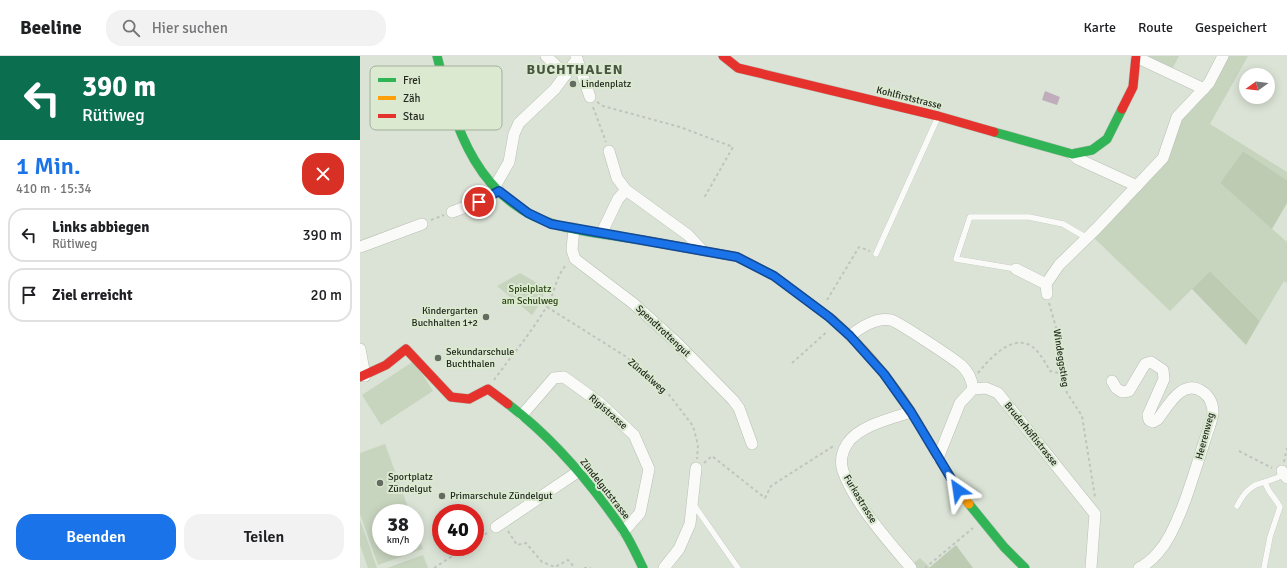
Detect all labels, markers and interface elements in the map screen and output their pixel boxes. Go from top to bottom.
search box [106,10,386,46]
text: Beeline [20,16,82,40]
icon: search [120,17,142,39]
text: Hier suchen [152,19,228,37]
text: Karte [1083,19,1116,36]
text: Route [1138,19,1173,36]
text: Gespeichert [1195,19,1267,36]
district label: BUCHTHALEN [527,61,623,78]
legend [370,66,502,130]
north arrow [1239,68,1275,104]
map controls [1239,68,1275,104]
text: 390 m [82,70,156,104]
icon: left [16,72,68,124]
text: Frei [403,74,421,87]
place label: Lindenplatz [581,78,632,90]
marker: Lindenplatz [568,79,578,89]
street label: Kohlfirststrasse [875,84,943,112]
text: Zäh [403,92,421,105]
text: Rütiweg [82,104,145,126]
text: Stau [403,110,425,123]
text: 1 Min. [16,151,81,181]
button: close [302,153,344,195]
text: 410 m · 15:34 [16,181,92,197]
pin [462,185,496,219]
icon: arrive [468,191,490,213]
text: Links abbiegen [52,218,149,236]
icon: left [18,224,40,246]
text: 390 m [302,226,342,244]
text: Rütiweg [52,236,97,252]
park label: Spielplatz am Schulweg [502,283,558,307]
icon: arrive [18,284,40,306]
text: Ziel erreicht [52,286,133,304]
text: 20 m [311,286,342,304]
street label: Spendtrottengut [633,303,693,360]
place label: Kindergarten Buchhalten 1+2 [412,305,478,329]
marker: Kindergarten Buchhalten 1+2 [481,312,491,322]
street label: Windeggstieg [1050,328,1072,388]
place label: Sekundarschule Buchthalen [446,346,514,370]
marker: Sekundarschule Buchthalen [433,353,443,363]
street label: Zündelweg [625,356,669,396]
street label: Rigistrasse [586,392,630,432]
street label: Bruderhöflistrasse [1002,400,1060,468]
street label: Heerenweg [1193,411,1217,461]
street label: Zündelgutstrasse [577,456,633,522]
position arrow [937,469,979,511]
place label: Sportplatz Zündelgut [388,471,433,495]
street label: Furkastrasse [841,473,879,525]
marker: Sportplatz Zündelgut [375,478,385,488]
place label: Primarschule Zündelgut [450,490,553,502]
marker: Primarschule Zündelgut [437,491,447,501]
speed limit sign: 40 [432,504,484,556]
text: 38 [387,512,409,537]
button: Beenden [16,514,176,560]
button: Teilen [184,514,344,560]
text: km/h [387,534,409,546]

